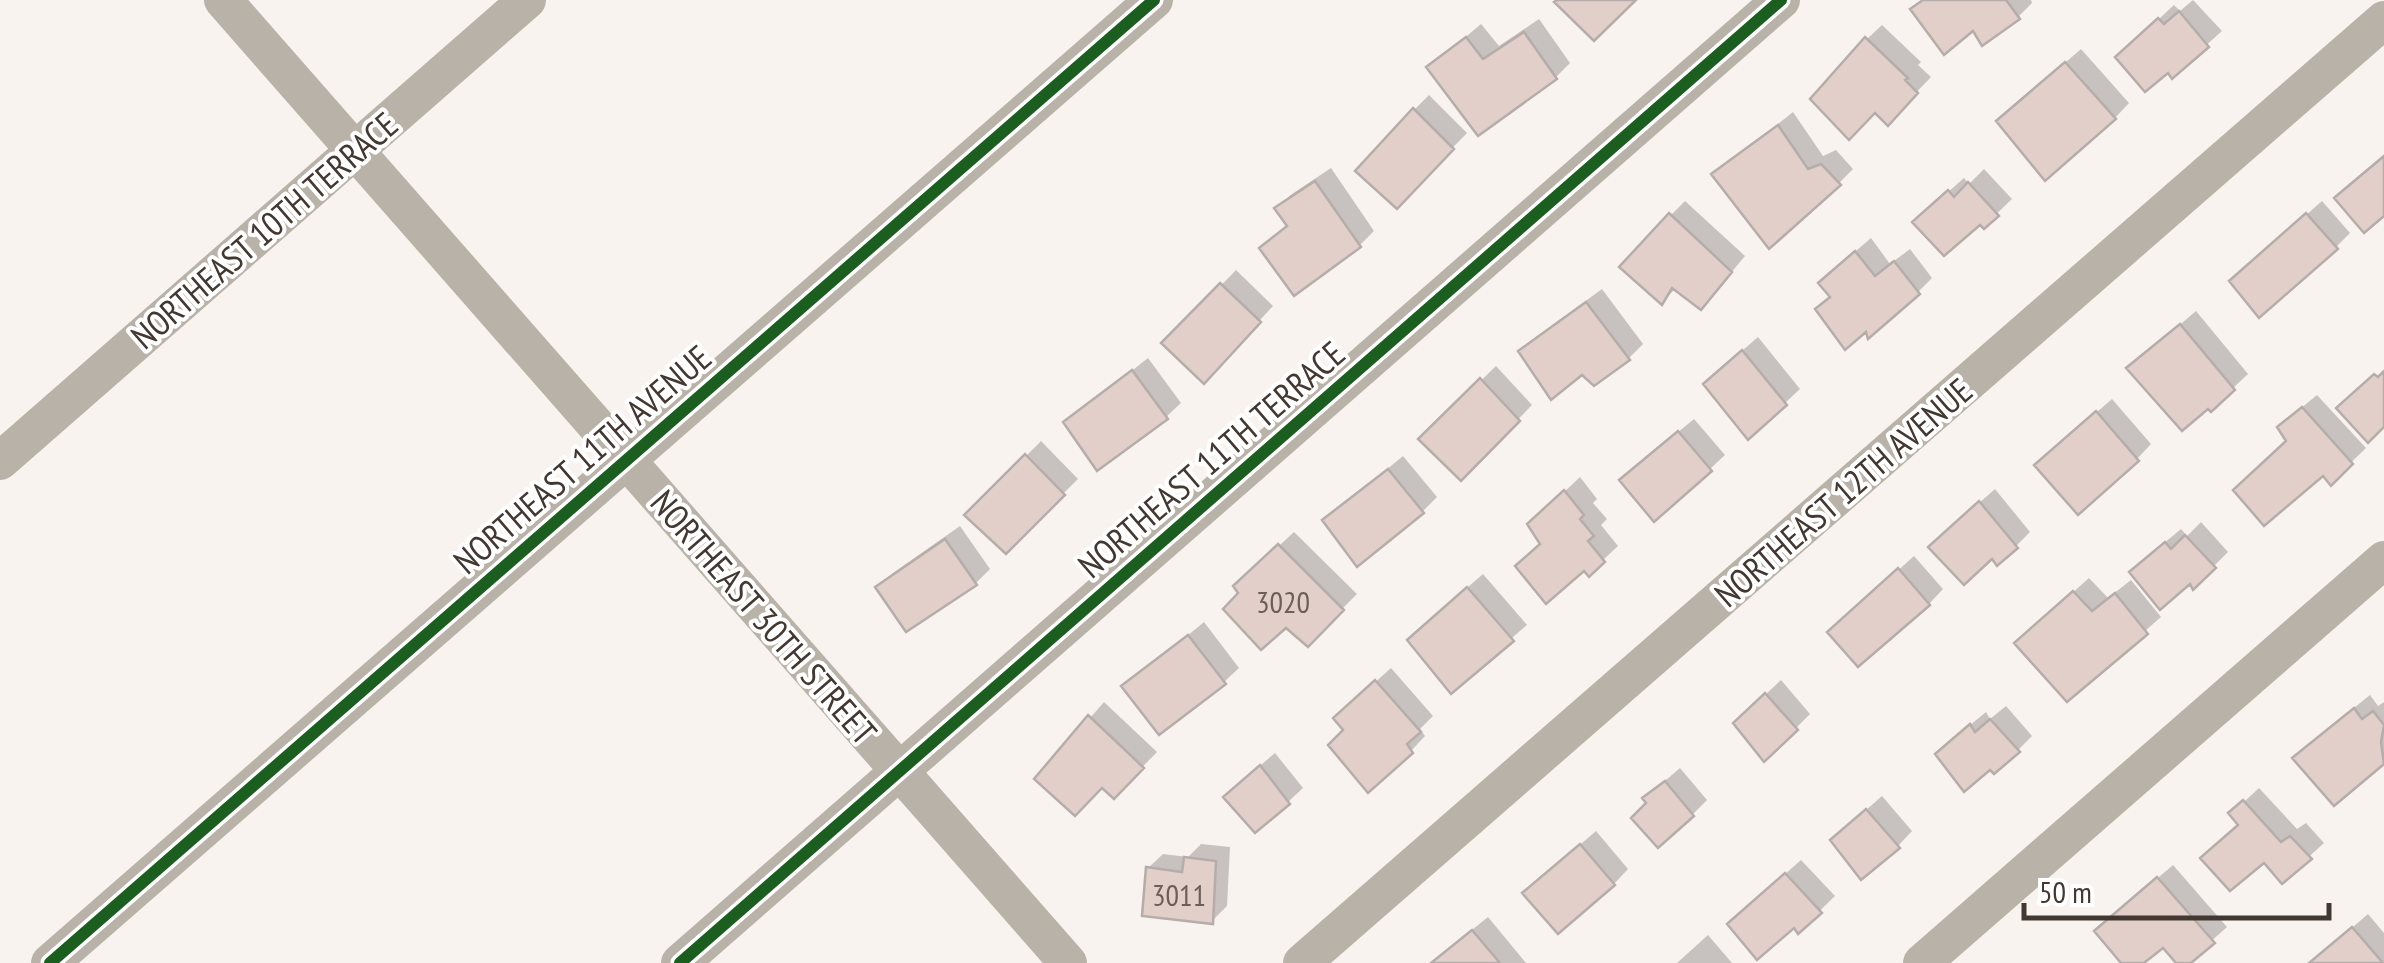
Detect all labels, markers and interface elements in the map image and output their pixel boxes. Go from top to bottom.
street label: NORTHEAST 10TH TERRACE [121,101,407,359]
street label: NORTHEAST 11TH TERRACE [1068,330,1354,588]
street label: NORTHEAST 11TH AVENUE [444,334,720,584]
street label: NORTHEAST 12TH AVENUE [1705,367,1981,617]
street label: NORTHEAST 30TH STREET [641,480,887,754]
house number: 3020 [1256,582,1310,621]
scale bar [2024,858,2329,920]
text: 50 m [2039,872,2092,911]
house number: 3011 [1152,875,1206,914]

